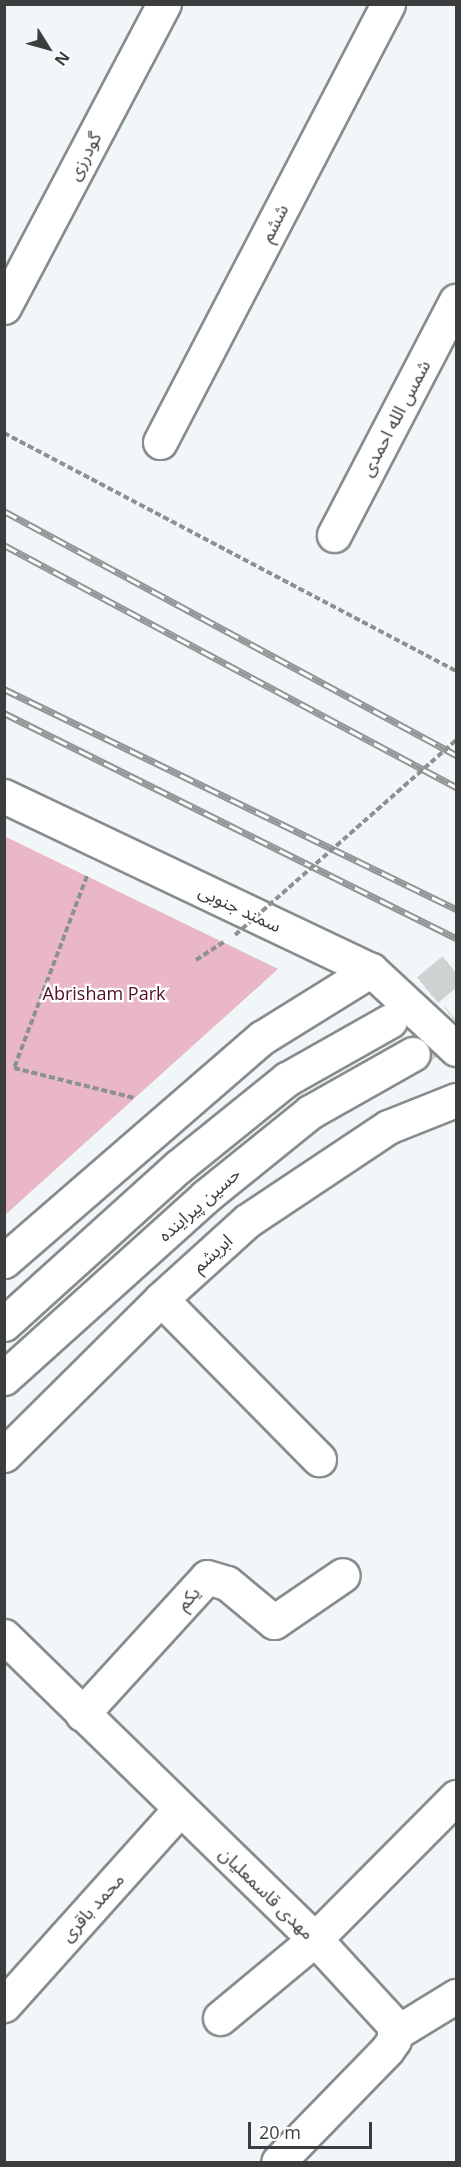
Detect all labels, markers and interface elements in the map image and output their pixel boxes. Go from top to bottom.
north arrow [18,18,78,78]
text: N [50,47,75,71]
street label: گودرزی [62,128,106,184]
street label: ششم [255,200,293,246]
street label: شمس الله احمدی [355,356,435,480]
street label: سمند جنوبی [195,880,285,936]
park label: Abrisham Park [43,982,165,1004]
street label: حسین پیراینده [153,1162,245,1246]
street label: ابریشم [187,1229,237,1277]
street label: یکم [172,1582,204,1614]
street label: مهدی قاسمعلیان [215,1842,319,1944]
street label: محمد باقری [56,1868,128,1946]
scale bar [251,2110,376,2148]
text: 20 m [259,2120,301,2144]

